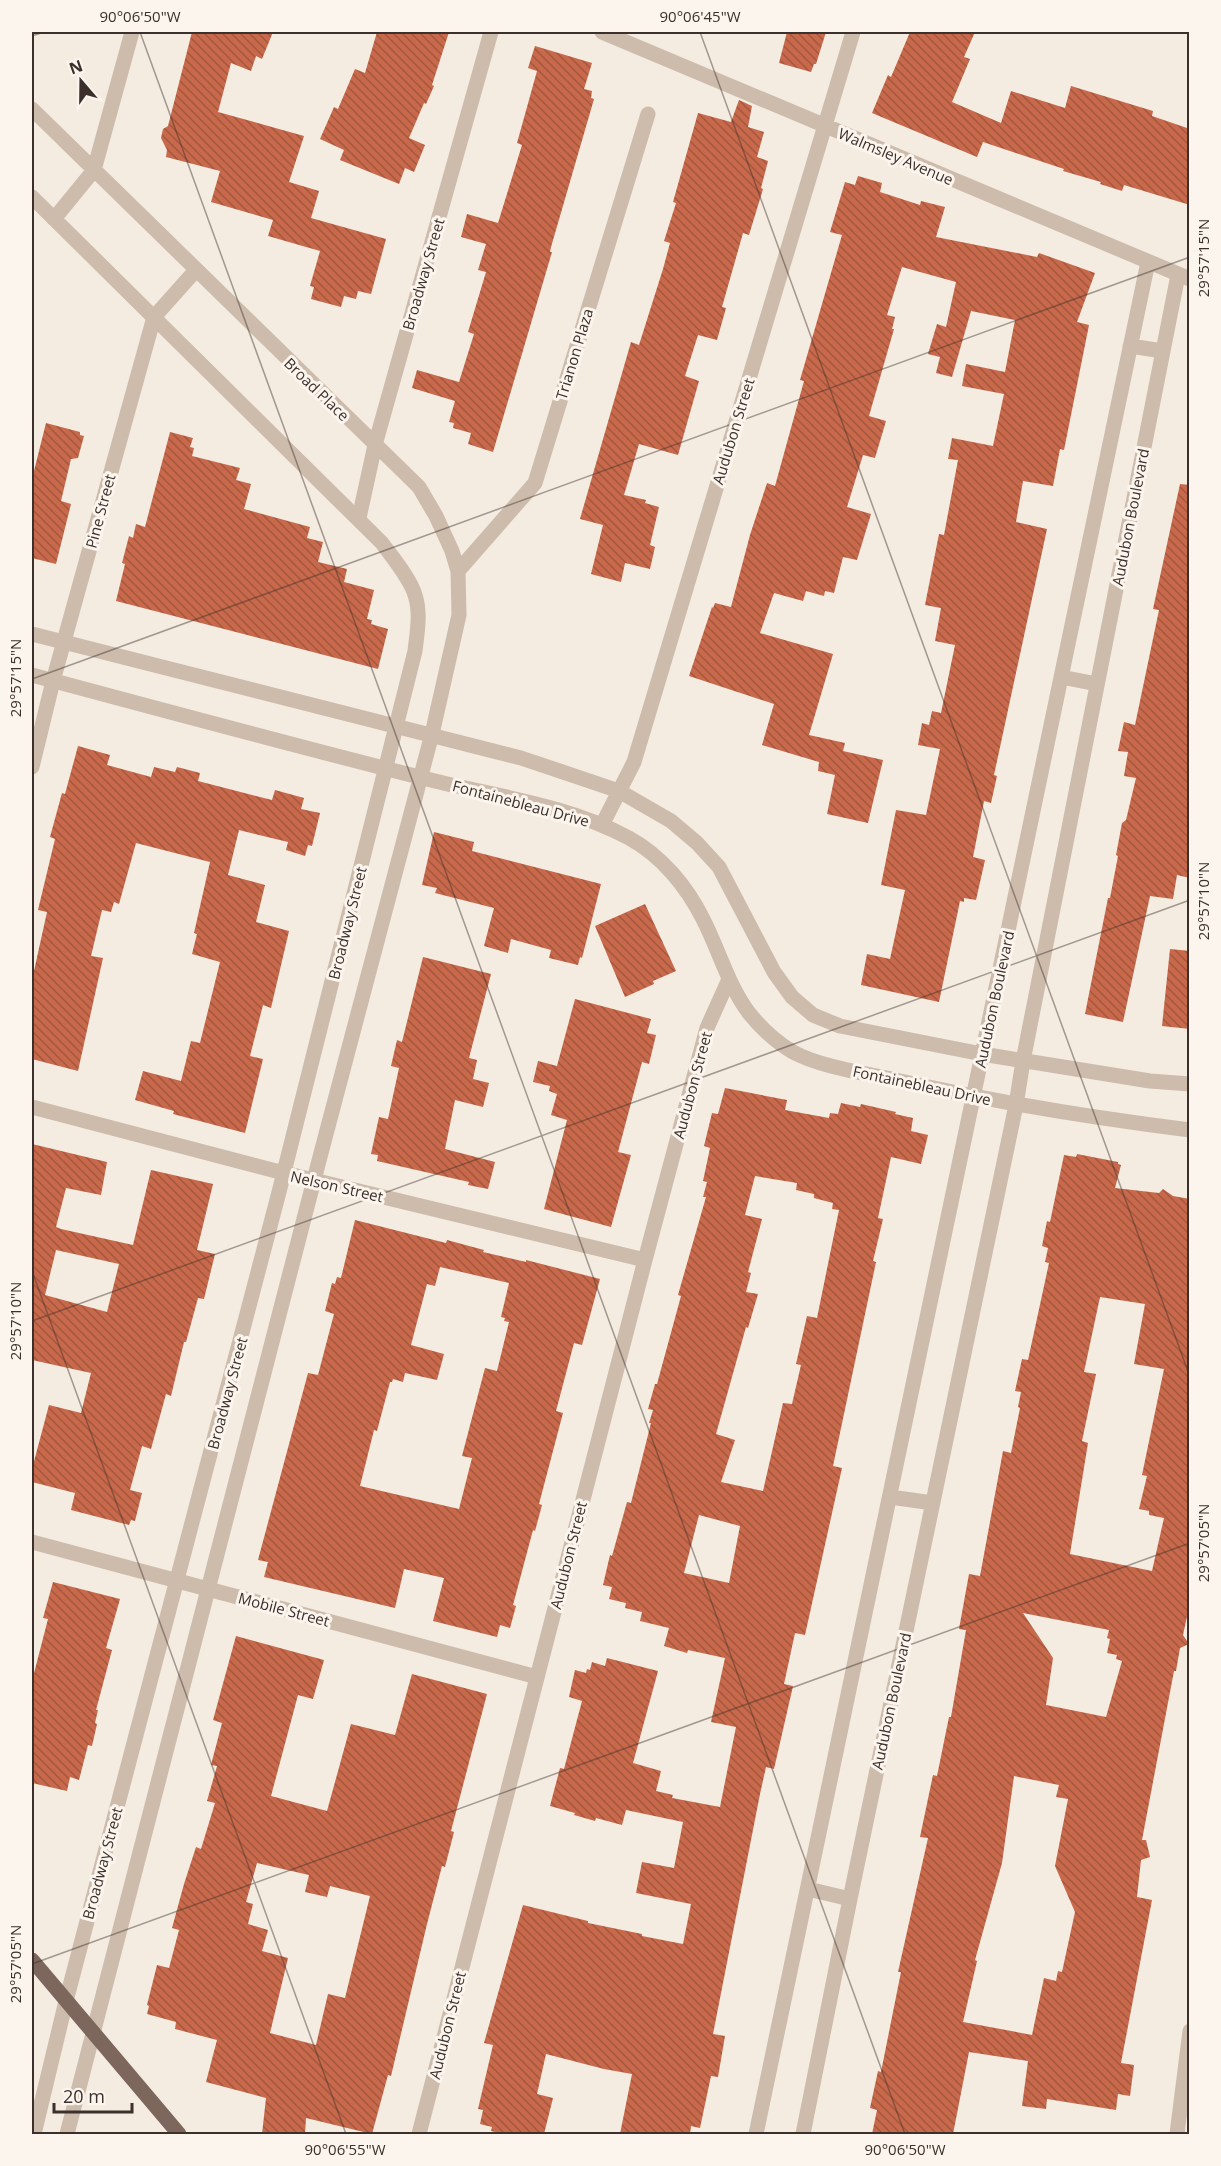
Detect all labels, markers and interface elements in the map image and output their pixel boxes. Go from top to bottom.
text: 90°06'50"W [100,6,181,26]
text: 90°06'45"W [660,6,741,26]
north arrow [51,51,111,111]
text: N [66,54,86,79]
street label: Walmsley Avenue [836,123,956,189]
street label: Broadway Street [397,216,449,332]
text: 29°57'15"N [1193,219,1213,297]
street label: Trianon Plaza [551,306,597,402]
street label: Broad Place [280,353,354,425]
street label: Audubon Street [707,375,759,487]
street label: Audubon Boulevard [1107,447,1153,587]
street label: Pine Street [80,472,120,550]
text: 29°57'15"N [5,639,25,717]
street label: Fontainebleau Drive [451,775,591,831]
text: 29°57'10"N [1193,862,1213,940]
street label: Broadway Street [323,864,371,982]
street label: Audubon Boulevard [970,929,1018,1069]
street label: Audubon Street [668,1029,716,1141]
street label: Fontainebleau Drive [851,1061,993,1109]
street label: Nelson Street [289,1166,385,1206]
text: 29°57'10"N [5,1282,25,1360]
street label: Broadway Street [202,1335,252,1451]
street label: Audubon Street [545,1499,591,1611]
text: 29°57'05"N [1193,1504,1213,1582]
street label: Mobile Street [236,1587,332,1631]
street label: Audubon Boulevard [867,1631,915,1771]
street label: Broadway Street [77,1805,127,1921]
text: 29°57'05"N [5,1925,25,2003]
street label: Audubon Street [424,1969,470,2081]
scale bar [54,2076,132,2114]
text: 20 m [63,2084,105,2108]
text: 90°06'55"W [305,2139,386,2159]
text: 90°06'50"W [865,2139,946,2159]

